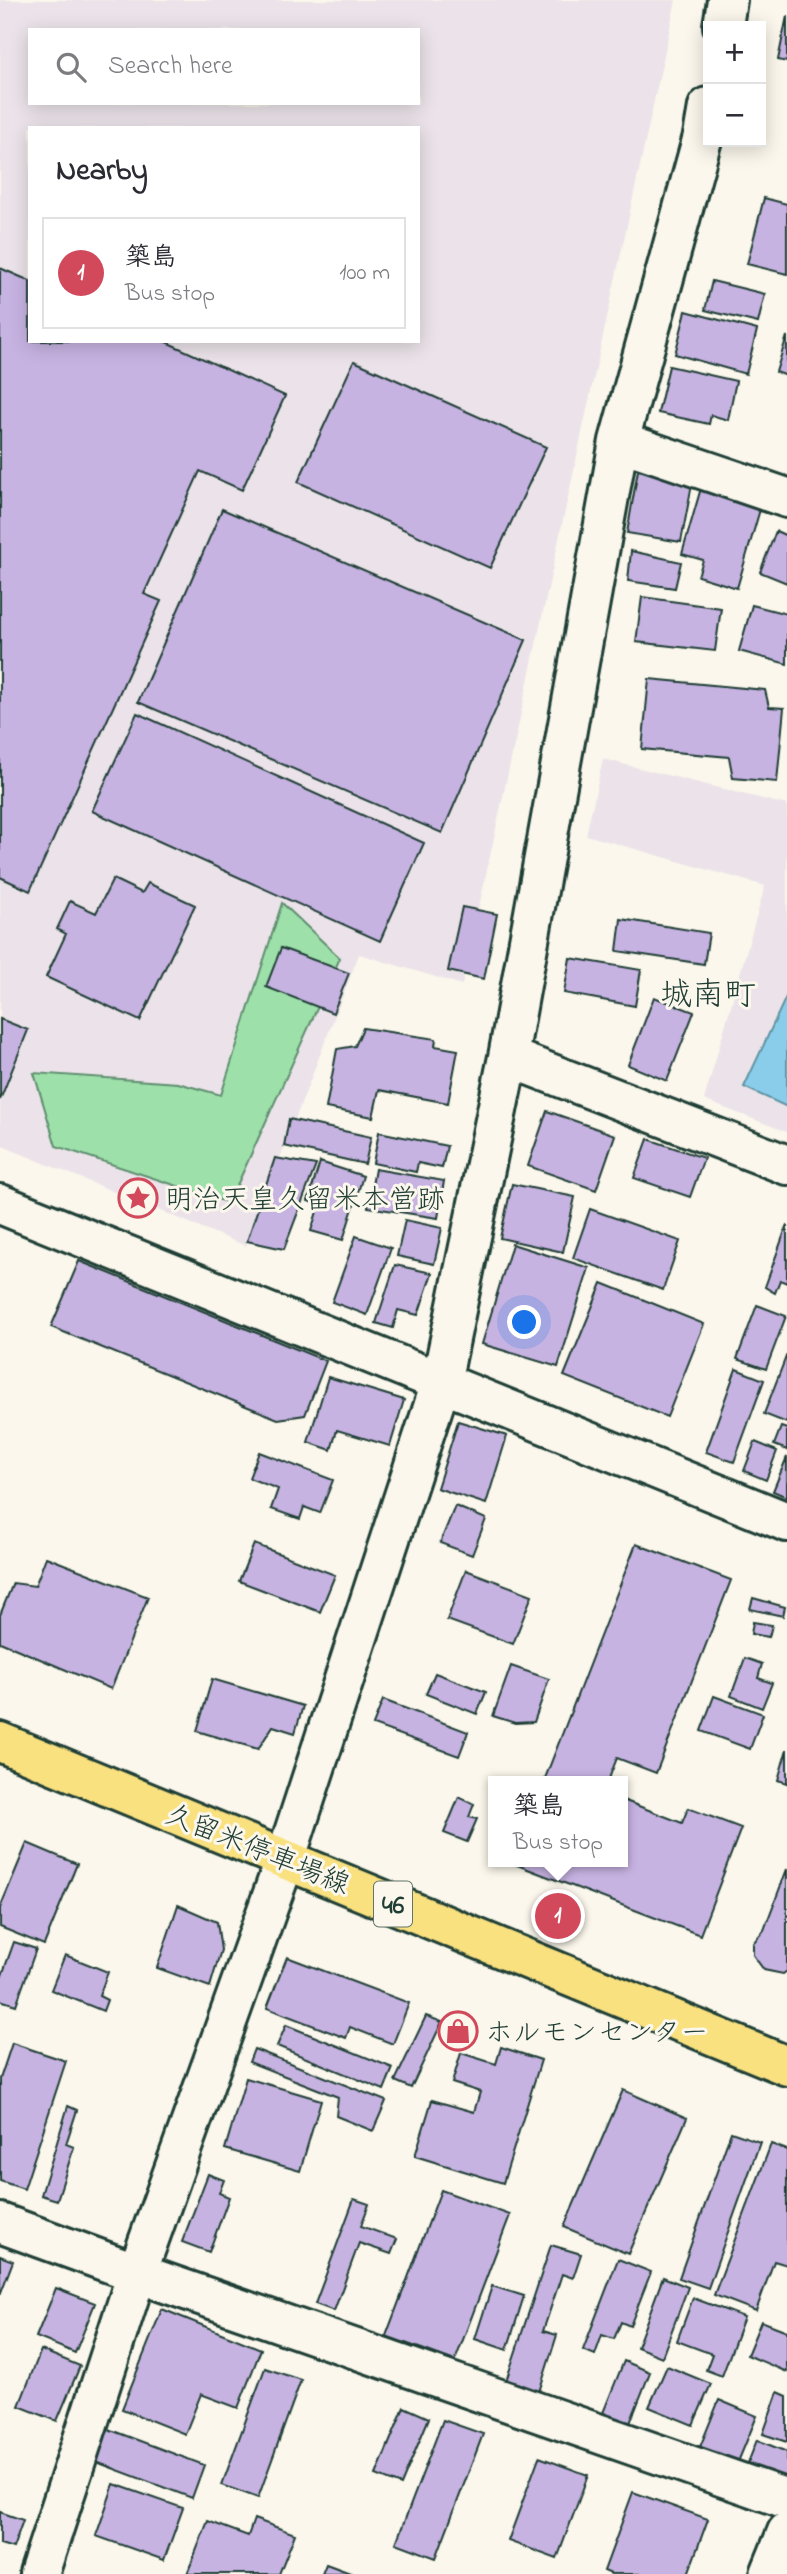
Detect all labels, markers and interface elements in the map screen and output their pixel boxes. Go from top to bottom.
map controls [703,21,766,147]
button: + [703,21,766,84]
search box [28,28,420,105]
icon: search [52,48,90,86]
text: Search here [108,48,233,86]
button: − [703,84,766,147]
text: Nearby [56,150,148,194]
text: 築島 [125,240,177,278]
text: 1 [77,257,85,290]
text: 100 m [339,257,390,290]
text: Bus stop [125,278,215,311]
district label: 城南町 [660,973,756,1020]
place icon: 明治天皇久留米本営跡 [117,1177,159,1219]
place label: 明治天皇久留米本営跡 [165,1181,445,1222]
your location [507,1305,541,1339]
popup [488,1776,628,1867]
text: 築島 [513,1789,565,1827]
street label: 久留米停車場線 [158,1796,355,1907]
text: Bus stop [513,1827,603,1860]
road number: 46 [374,1882,412,1926]
pin: 1 [535,1890,581,1942]
shop icon: ホルモンセンター [437,2010,479,2052]
place label: ホルモンセンター [485,2014,708,2055]

